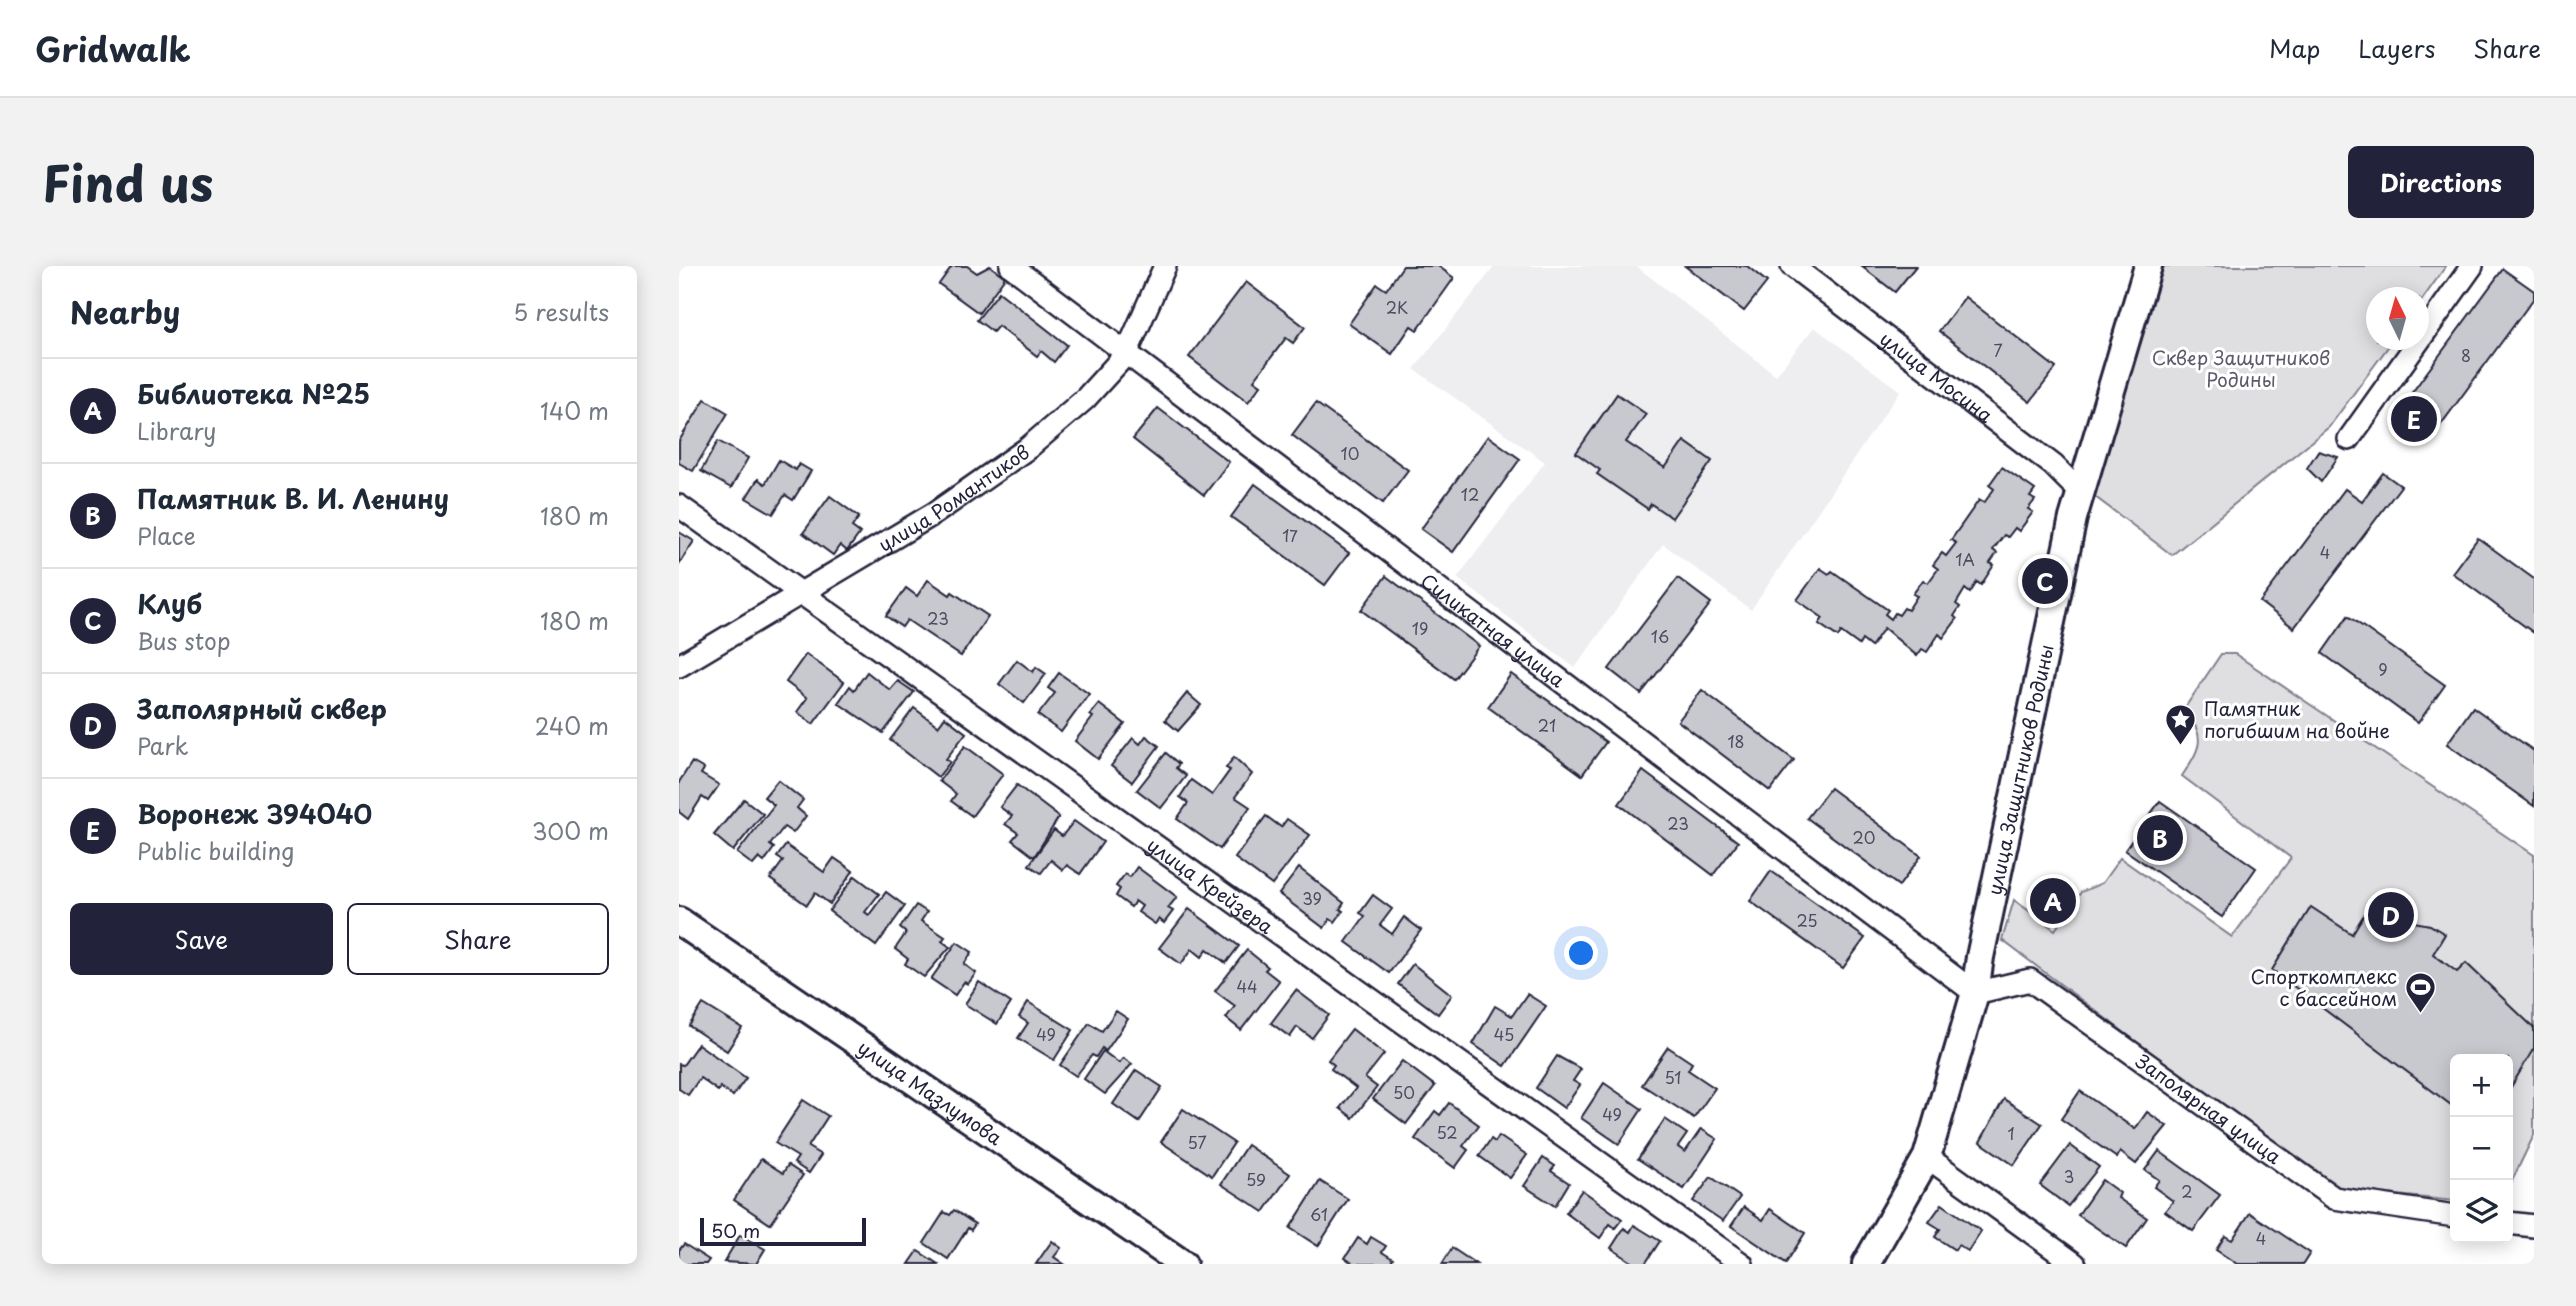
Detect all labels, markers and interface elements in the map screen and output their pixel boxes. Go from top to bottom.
text: Gridwalk [35,23,191,73]
text: Map [2269,30,2320,66]
text: Layers [2358,30,2435,66]
text: Share [2473,30,2541,66]
text: Find us [42,145,213,219]
button: Directions [2348,146,2534,218]
north arrow [2366,287,2429,350]
text: Nearby [70,289,180,334]
text: 5 results [513,294,609,329]
house number: 2К [1386,295,1408,319]
street label: улица Мосина [1874,324,1999,429]
house number: 7 [1993,338,2003,362]
park label: Сквер Защитников Родины [2152,343,2330,393]
house number: 8 [2461,343,2471,367]
text: Библиотека №25 [137,374,370,413]
text: A [84,393,102,428]
text: 140 m [540,393,609,428]
pin: E [2391,393,2437,445]
text: Library [137,413,217,448]
street label: улица Романтиков [873,437,1035,558]
house number: 10 [1341,441,1359,465]
text: Памятник В. И. Ленину [137,479,449,518]
house number: 12 [1461,482,1479,506]
text: B [85,498,101,533]
text: 180 m [540,498,609,533]
text: Place [137,518,196,553]
house number: 17 [1282,523,1298,547]
house number: 4 [2320,540,2330,564]
house number: 1А [1955,547,1975,571]
pin: C [2022,555,2068,607]
street label: Силикатная улица [1415,566,1571,693]
text: Клуб [137,584,202,623]
text: C [84,603,102,638]
text: 180 m [540,603,609,638]
house number: 23 [927,606,949,630]
house number: 19 [1412,616,1428,640]
text: Bus stop [137,623,231,658]
house number: 16 [1651,624,1669,648]
street label: улица Защитников Родины [1980,642,2060,898]
house number: 9 [2378,657,2388,681]
text: Заполярный сквер [137,689,387,728]
place label: Памятник погибшим на войне [2204,694,2390,744]
place icon: Памятник погибшим на войне [2164,702,2198,746]
text: D [84,708,102,743]
text: 240 m [535,708,609,743]
house number: 21 [1538,713,1556,737]
text: Park [137,728,188,763]
house number: 18 [1727,729,1745,753]
text: Воронеж 394040 [137,794,372,833]
house number: 23 [1667,811,1689,835]
pin: B [2137,812,2183,864]
text: E [86,813,100,848]
text: 300 m [532,813,609,848]
house number: 20 [1853,825,1875,849]
street label: улица Крейзера [1142,830,1280,940]
text: Public building [137,833,294,868]
pin: A [2030,875,2076,927]
house number: 39 [1302,886,1322,910]
pin: D [2368,889,2414,941]
button: Save [70,903,333,975]
button: Share [347,903,609,975]
house number: 25 [1796,908,1818,932]
your location [1564,936,1598,970]
place label: Спорткомплекс с бассейном [2251,962,2397,1012]
sports icon: Спорткомплекс с бассейном [2403,970,2437,1014]
house number: 44 [1236,974,1258,998]
house number: 49 [1036,1022,1056,1046]
house number: 45 [1494,1022,1514,1046]
street label: улица Мазлумова [853,1033,1008,1151]
street label: Заполярная улица [2131,1047,2287,1170]
map controls [2450,1054,2513,1243]
button: + [2450,1054,2513,1117]
house number: 51 [1664,1065,1682,1089]
house number: 50 [1393,1080,1415,1104]
house number: 49 [1602,1102,1622,1126]
button: − [2450,1117,2513,1180]
house number: 52 [1436,1120,1458,1144]
house number: 1 [2007,1121,2015,1145]
house number: 57 [1187,1130,1207,1154]
house number: 3 [2064,1164,2074,1188]
house number: 59 [1246,1167,1266,1191]
house number: 2 [2181,1179,2193,1203]
button: layers [2450,1180,2513,1243]
house number: 61 [1310,1202,1328,1226]
scale bar [700,1215,866,1247]
text: 50 m [711,1216,760,1244]
house number: 4 [2256,1226,2266,1250]

